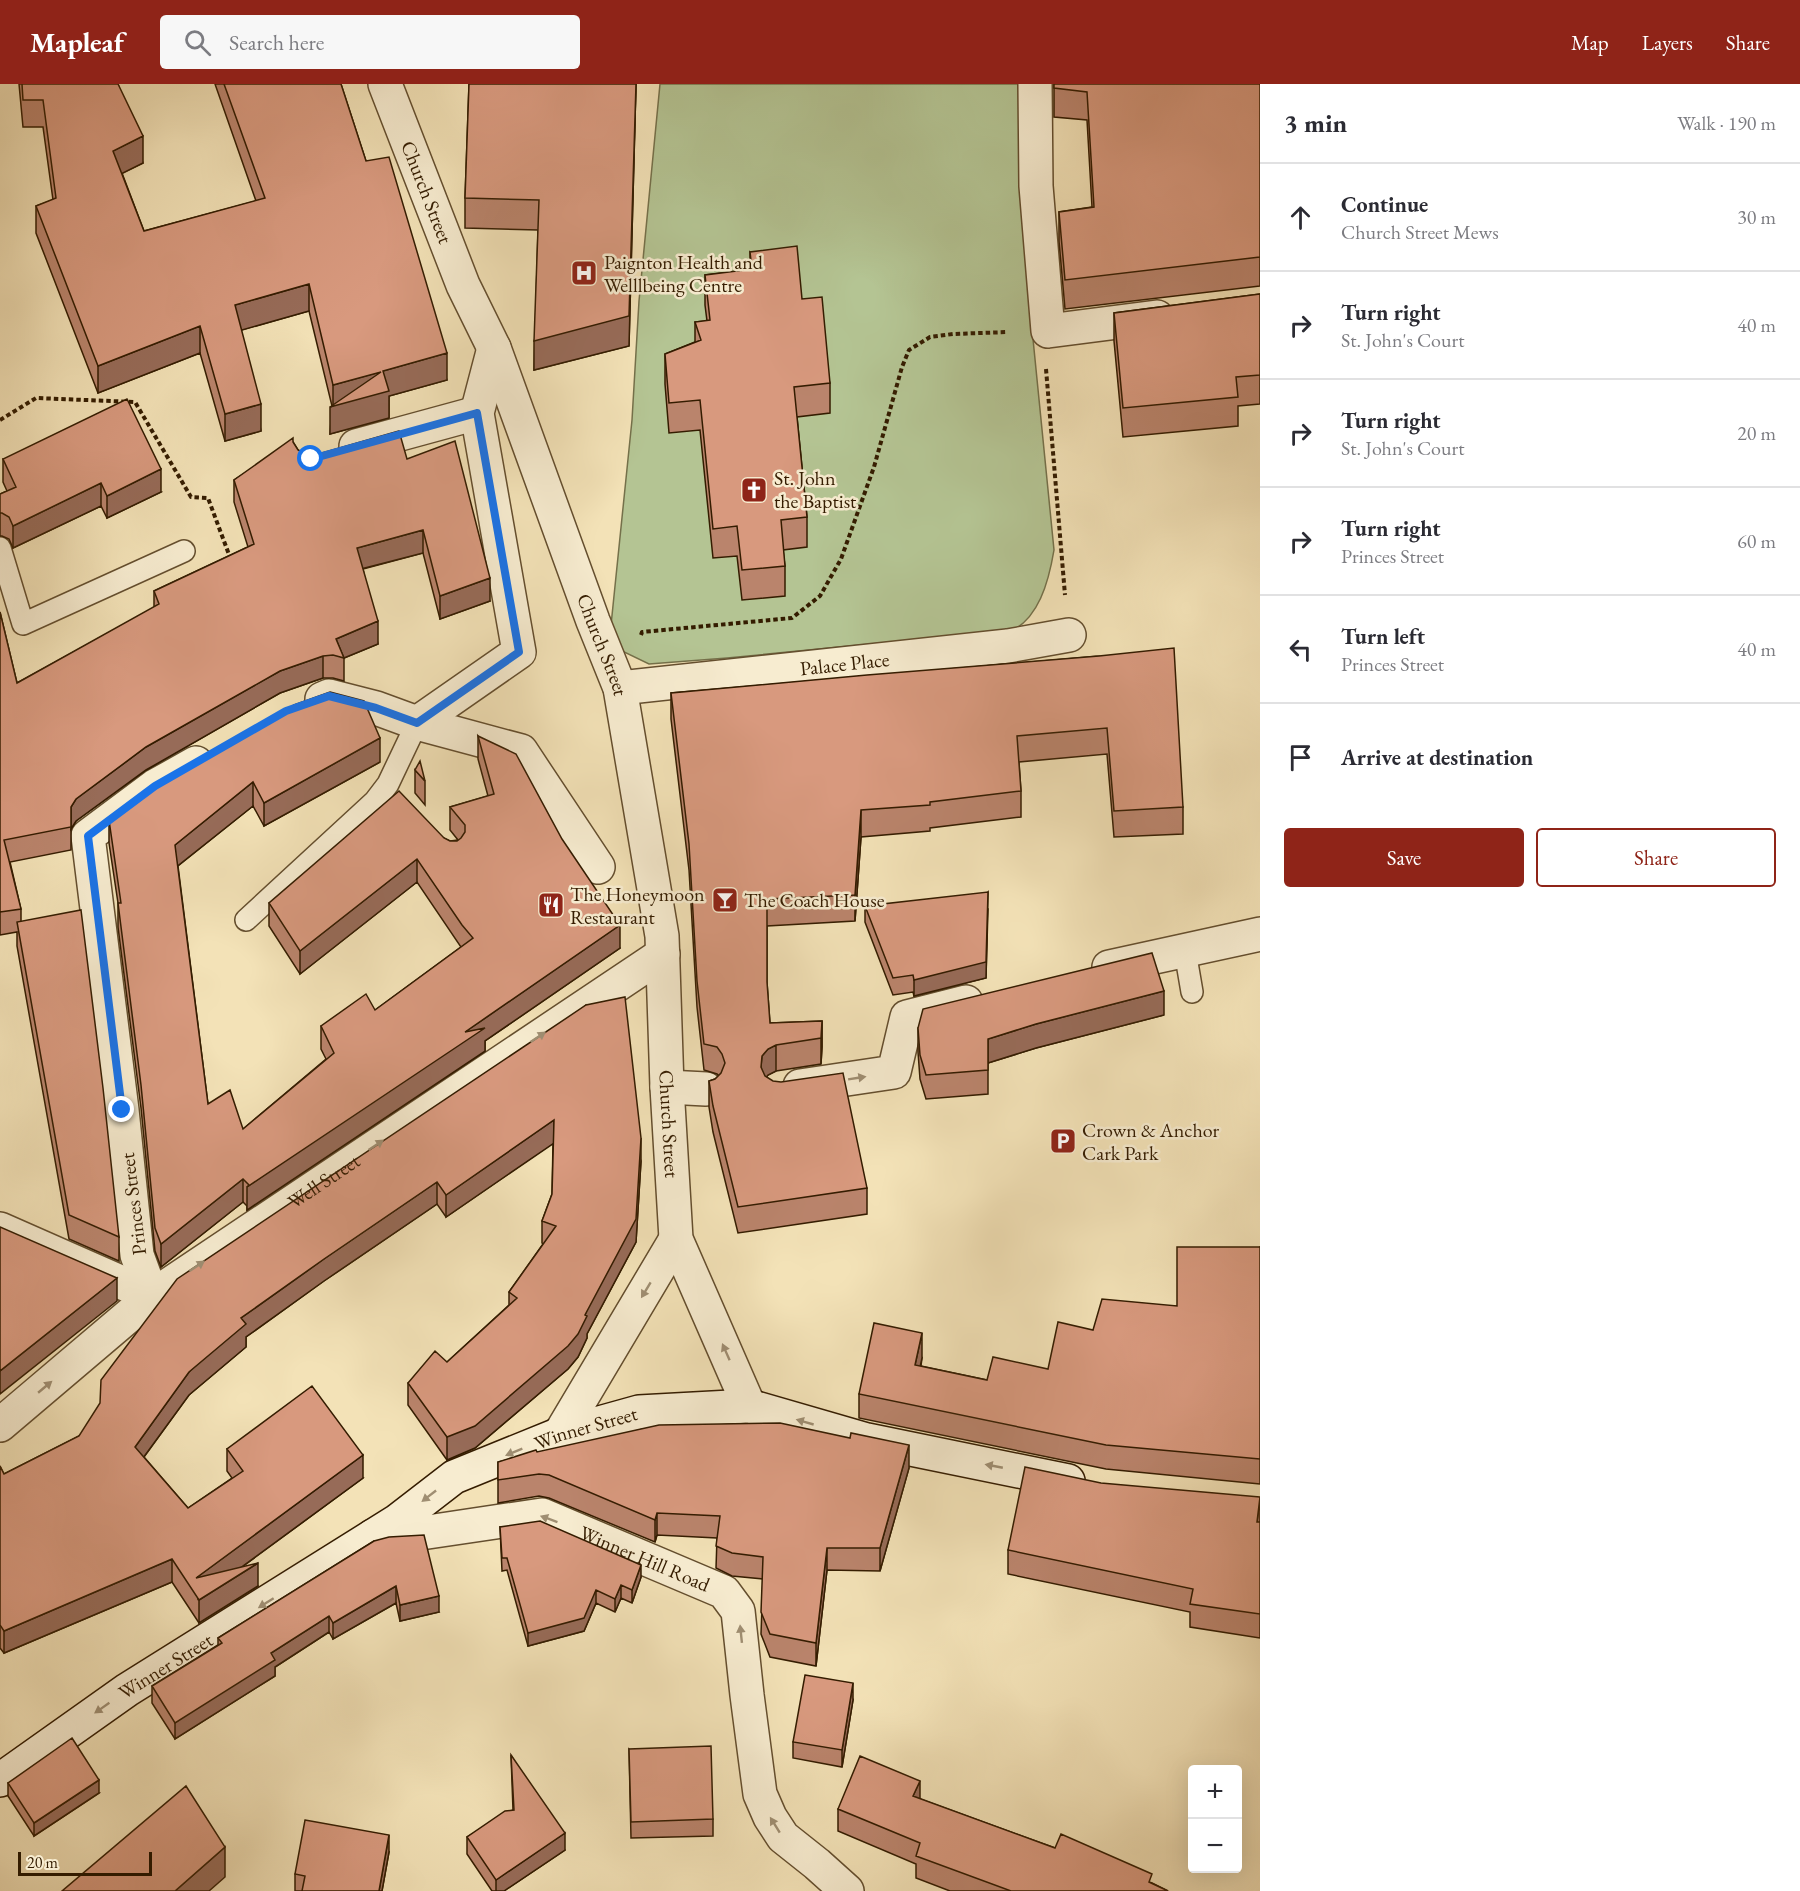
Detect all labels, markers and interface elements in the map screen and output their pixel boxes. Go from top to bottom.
search box [160,15,580,69]
text: Mapleaf [30,24,124,60]
icon: search [181,26,214,59]
text: Search here [229,28,324,57]
text: Map [1571,29,1609,56]
text: Layers [1642,29,1693,56]
text: Share [1726,29,1770,56]
text: 3 min [1284,106,1347,140]
text: Walk · 190 m [1677,110,1776,136]
street label: Church Street [395,137,459,248]
text: Continue [1341,190,1428,219]
icon: ahead [1284,201,1317,234]
text: 30 m [1737,204,1776,230]
text: Church Street Mews [1341,219,1499,245]
place label: Paignton Health and Welllbeing Centre [604,249,764,298]
hospital icon: Paignton Health and Welllbeing Centre [569,258,599,288]
text: Turn right [1341,298,1440,327]
icon: right [1284,309,1317,342]
text: 40 m [1737,312,1776,338]
text: St. John's Court [1341,327,1465,353]
text: Turn right [1341,406,1440,435]
icon: right [1284,417,1317,450]
text: 20 m [1737,420,1776,446]
text: St. John's Court [1341,435,1465,461]
route start [297,445,323,471]
place label: St. John the Baptist [774,465,857,514]
church icon: St. John the Baptist [739,475,769,505]
text: Turn right [1341,514,1440,543]
icon: right [1284,525,1317,558]
text: 60 m [1737,528,1776,554]
text: Princes Street [1341,543,1444,569]
street label: Church Street [571,590,634,698]
text: Turn left [1341,622,1425,651]
icon: left [1284,633,1317,666]
text: 40 m [1737,636,1776,662]
street label: Palace Place [799,646,891,681]
text: Princes Street [1341,651,1444,677]
icon: arrive [1284,741,1317,774]
text: Arrive at destination [1341,743,1533,772]
button: Save [1284,828,1524,887]
button: Share [1536,828,1776,887]
place label: The Honeymoon Restaurant [570,881,705,930]
bar icon: The Coach House [710,885,740,915]
place label: The Coach House [744,887,885,913]
restaurant icon: The Honeymoon Restaurant [536,890,566,920]
one-way arrow [530,1032,546,1043]
street label: Church Street [653,1069,685,1179]
one-way arrow [848,1073,867,1082]
route end [108,1096,134,1122]
place label: Crown & Anchor Cark Park [1082,1117,1220,1166]
parking icon: Crown & Anchor Cark Park [1048,1126,1078,1156]
one-way arrow [368,1140,384,1151]
street label: Well Street [283,1147,366,1215]
street label: Princes Street [114,1151,152,1257]
one-way arrow [188,1260,205,1271]
one-way arrow [641,1281,651,1298]
one-way arrow [721,1343,730,1361]
one-way arrow [37,1380,52,1394]
street label: Winner Street [530,1400,641,1456]
one-way arrow [795,1417,813,1426]
one-way arrow [504,1448,522,1458]
one-way arrow [985,1461,1004,1470]
one-way arrow [421,1489,437,1502]
one-way arrow [540,1513,558,1523]
street label: Winner Hill Road [576,1519,715,1598]
one-way arrow [258,1597,274,1608]
one-way arrow [736,1625,746,1644]
street label: Winner Street [113,1626,218,1705]
one-way arrow [94,1702,110,1714]
map controls [1188,1765,1242,1873]
button: + [1188,1765,1242,1819]
one-way arrow [769,1817,781,1833]
button: − [1188,1819,1242,1873]
scale bar [18,1849,152,1876]
text: 20 m [27,1852,58,1873]

